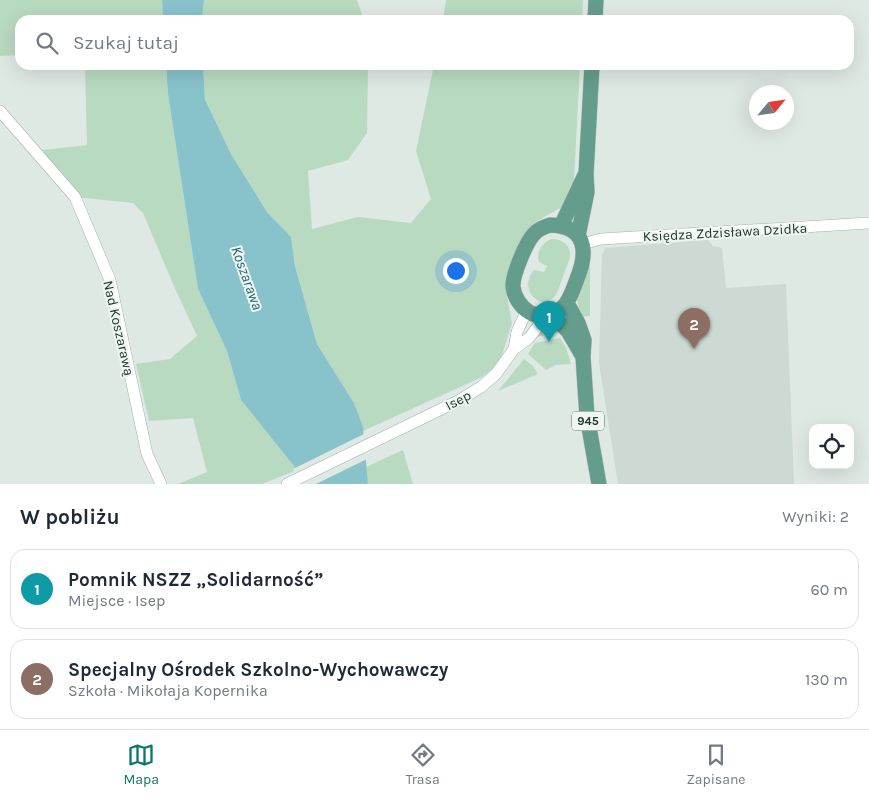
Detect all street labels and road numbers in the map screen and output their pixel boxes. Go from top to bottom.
street label: Księdza Zdzisława Dzidka [642,220,808,245]
street label: Nad Koszarawą [99,279,138,378]
street label: Isep [442,387,474,414]
road number: 945 [572,412,604,431]

